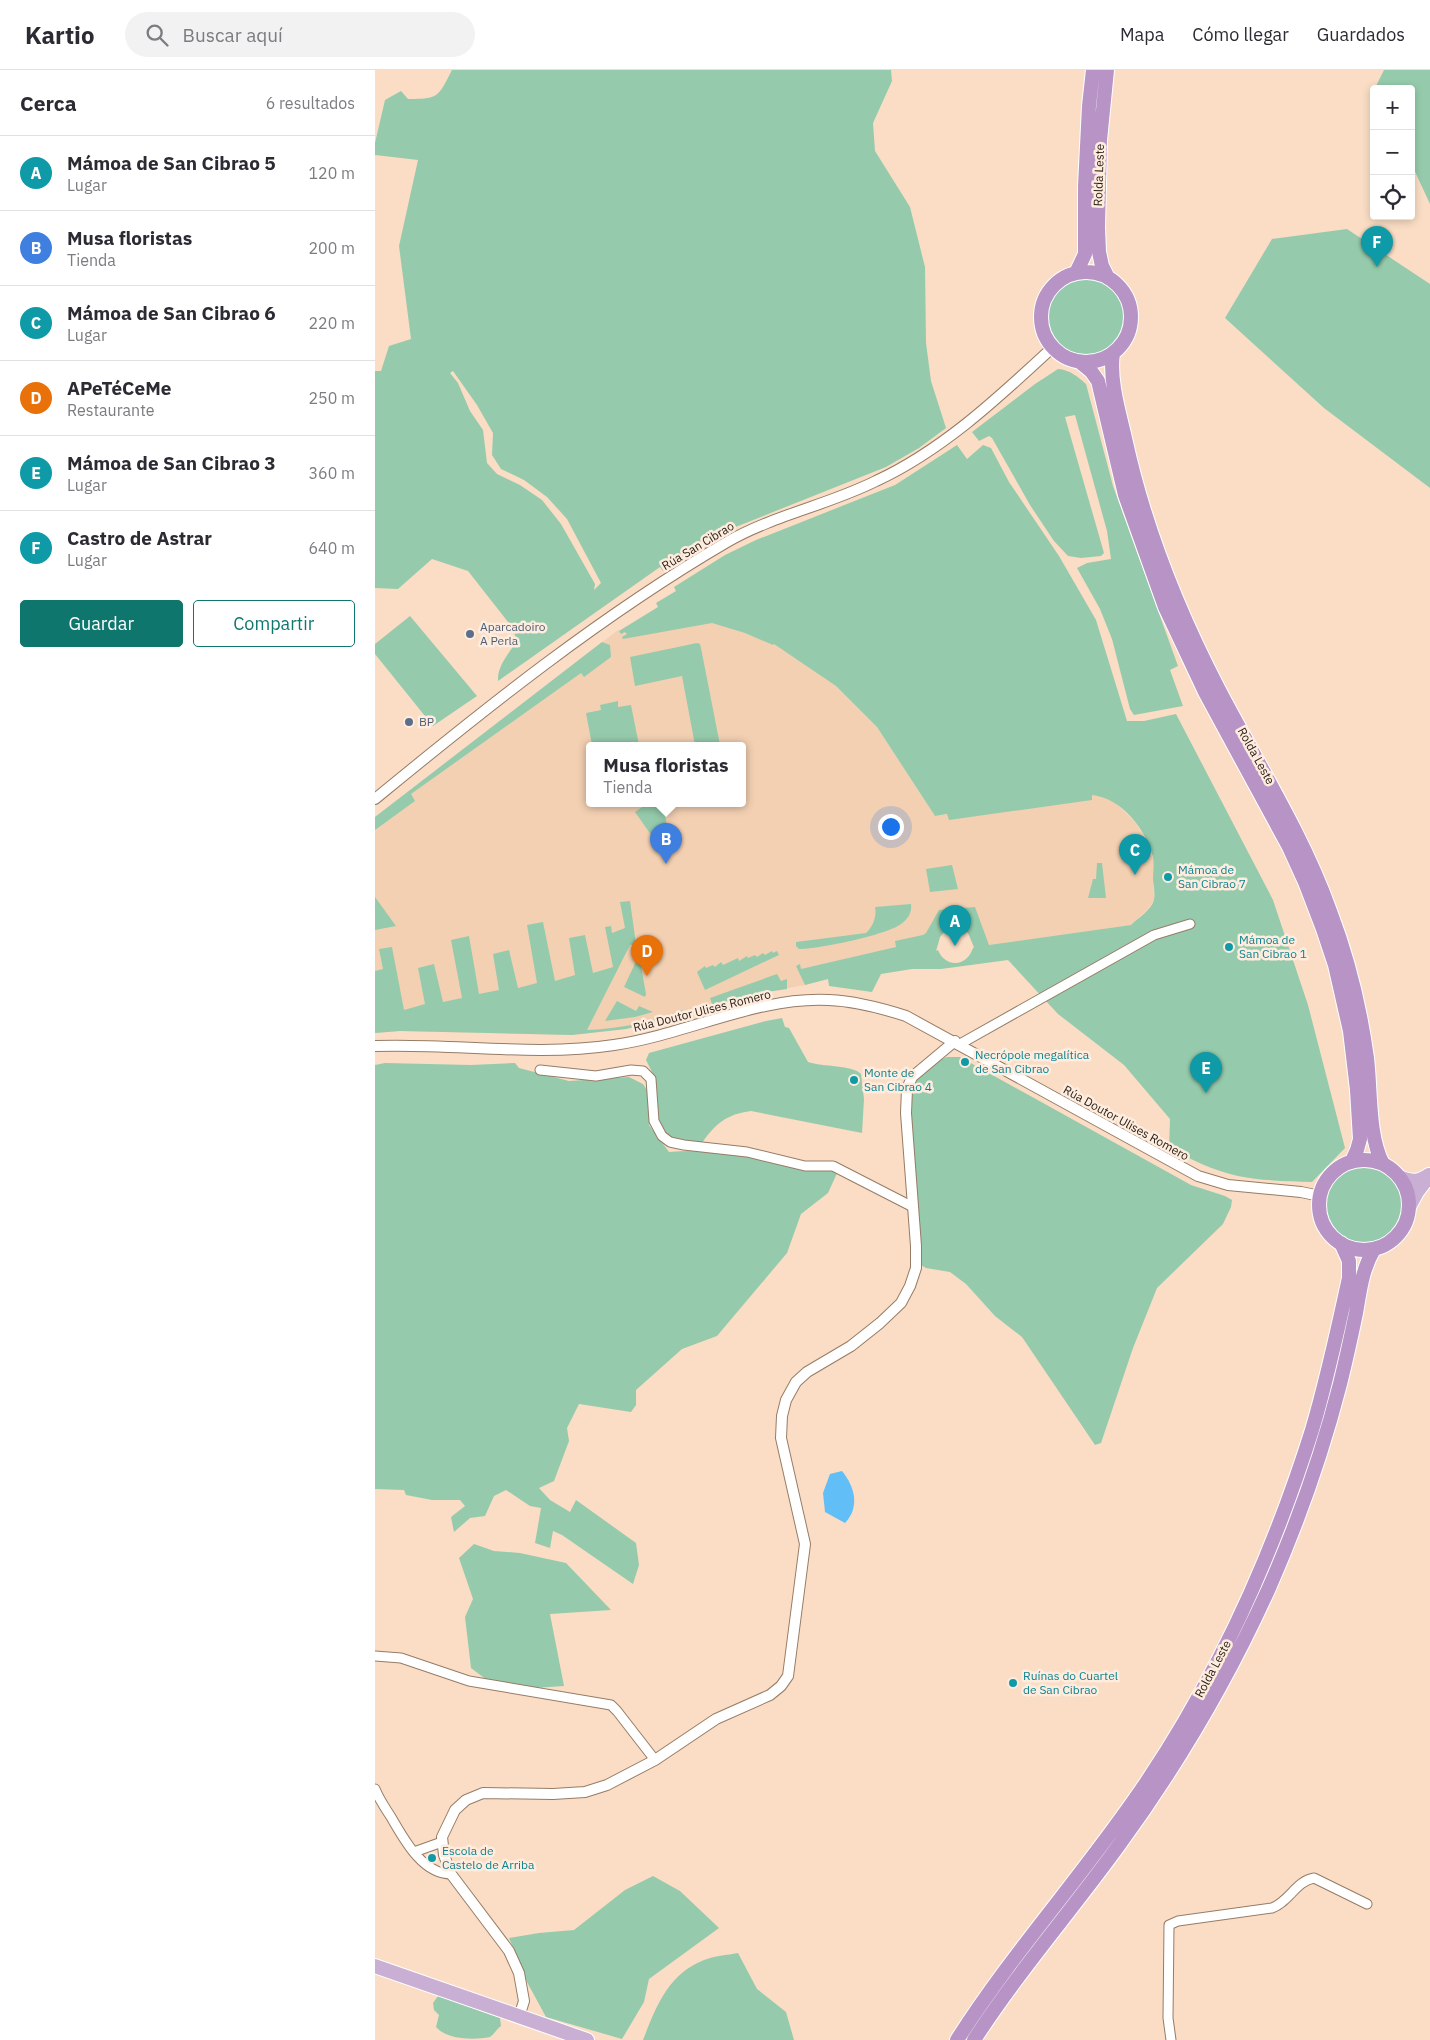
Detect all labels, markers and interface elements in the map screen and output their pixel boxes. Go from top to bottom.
search box [125,12,475,57]
text: Kartio [25,19,95,51]
icon: search [143,21,171,49]
text: Buscar aquí [183,23,283,47]
text: Mapa [1120,23,1164,46]
text: Cómo llegar [1192,23,1289,46]
text: Guardados [1317,23,1405,46]
map controls [1370,85,1415,220]
button: + [1370,85,1415,130]
text: Cerca [20,89,77,117]
text: 6 resultados [266,93,355,113]
button: − [1370,130,1415,175]
street label: Rolda Leste [1090,143,1107,207]
text: Mámoa de San Cibrao 5 [67,151,276,175]
text: A [31,163,41,183]
text: 120 m [308,163,355,183]
text: Lugar [67,175,107,195]
button: locate [1370,175,1415,220]
text: Musa floristas [67,226,192,250]
pin: F [1361,226,1393,267]
text: B [31,238,41,258]
text: 200 m [308,238,355,258]
text: Tienda [67,250,116,270]
text: Mámoa de San Cibrao 6 [67,301,276,325]
text: C [31,313,41,333]
text: 220 m [308,313,355,333]
text: Lugar [67,325,107,345]
text: APeTéCeMe [67,376,171,400]
text: D [30,388,42,408]
text: 250 m [308,388,355,408]
text: Restaurante [67,400,155,420]
text: Mámoa de San Cibrao 3 [67,451,276,475]
text: E [31,463,41,483]
text: 360 m [308,463,355,483]
text: Lugar [67,475,107,495]
street label: Rúa San Cibrao [659,518,737,573]
text: Castro de Astrar [67,526,212,550]
text: F [31,538,41,558]
text: 640 m [308,538,355,558]
text: Lugar [67,550,107,570]
button: Guardar [20,600,183,647]
button: Compartir [193,600,355,647]
place label: Aparcadoiro A Perla [480,619,546,648]
marker: Aparcadoiro A Perla [464,628,476,640]
place label: BP [419,714,434,729]
marker: BP [403,716,415,728]
street label: Rolda Leste [1235,725,1278,787]
popup [586,742,746,807]
text: Musa floristas [603,753,729,777]
text: Tienda [603,777,652,797]
your location [878,814,904,840]
pin: B [650,823,682,864]
pin: C [1119,834,1151,875]
place label: Mámoa de San Cibrao 7 [1178,862,1246,891]
marker: Mámoa de San Cibrao 7 [1162,871,1174,883]
pin: A [939,905,971,946]
place label: Mámoa de San Cibrao 1 [1239,932,1307,961]
pin: D [631,935,663,976]
marker: Mámoa de San Cibrao 1 [1223,941,1235,953]
street label: Rúa Doutor Ulises Romero [632,986,773,1035]
place label: Necrópole megalítica de San Cibrao [975,1047,1090,1076]
pin: E [1190,1052,1222,1093]
marker: Necrópole megalítica de San Cibrao [959,1056,971,1068]
place label: Monte de San Cibrao 4 [864,1065,932,1094]
marker: Monte de San Cibrao 4 [848,1074,860,1086]
street label: Rúa Doutor Ulises Romero [1061,1082,1192,1164]
street label: Rolda Leste [1191,1637,1234,1700]
place label: Ruínas do Cuartel de San Cibrao [1023,1668,1118,1697]
marker: Ruínas do Cuartel de San Cibrao [1007,1677,1019,1689]
place label: Escola de Castelo de Arriba [442,1843,535,1872]
marker: Escola de Castelo de Arriba [426,1852,438,1864]

